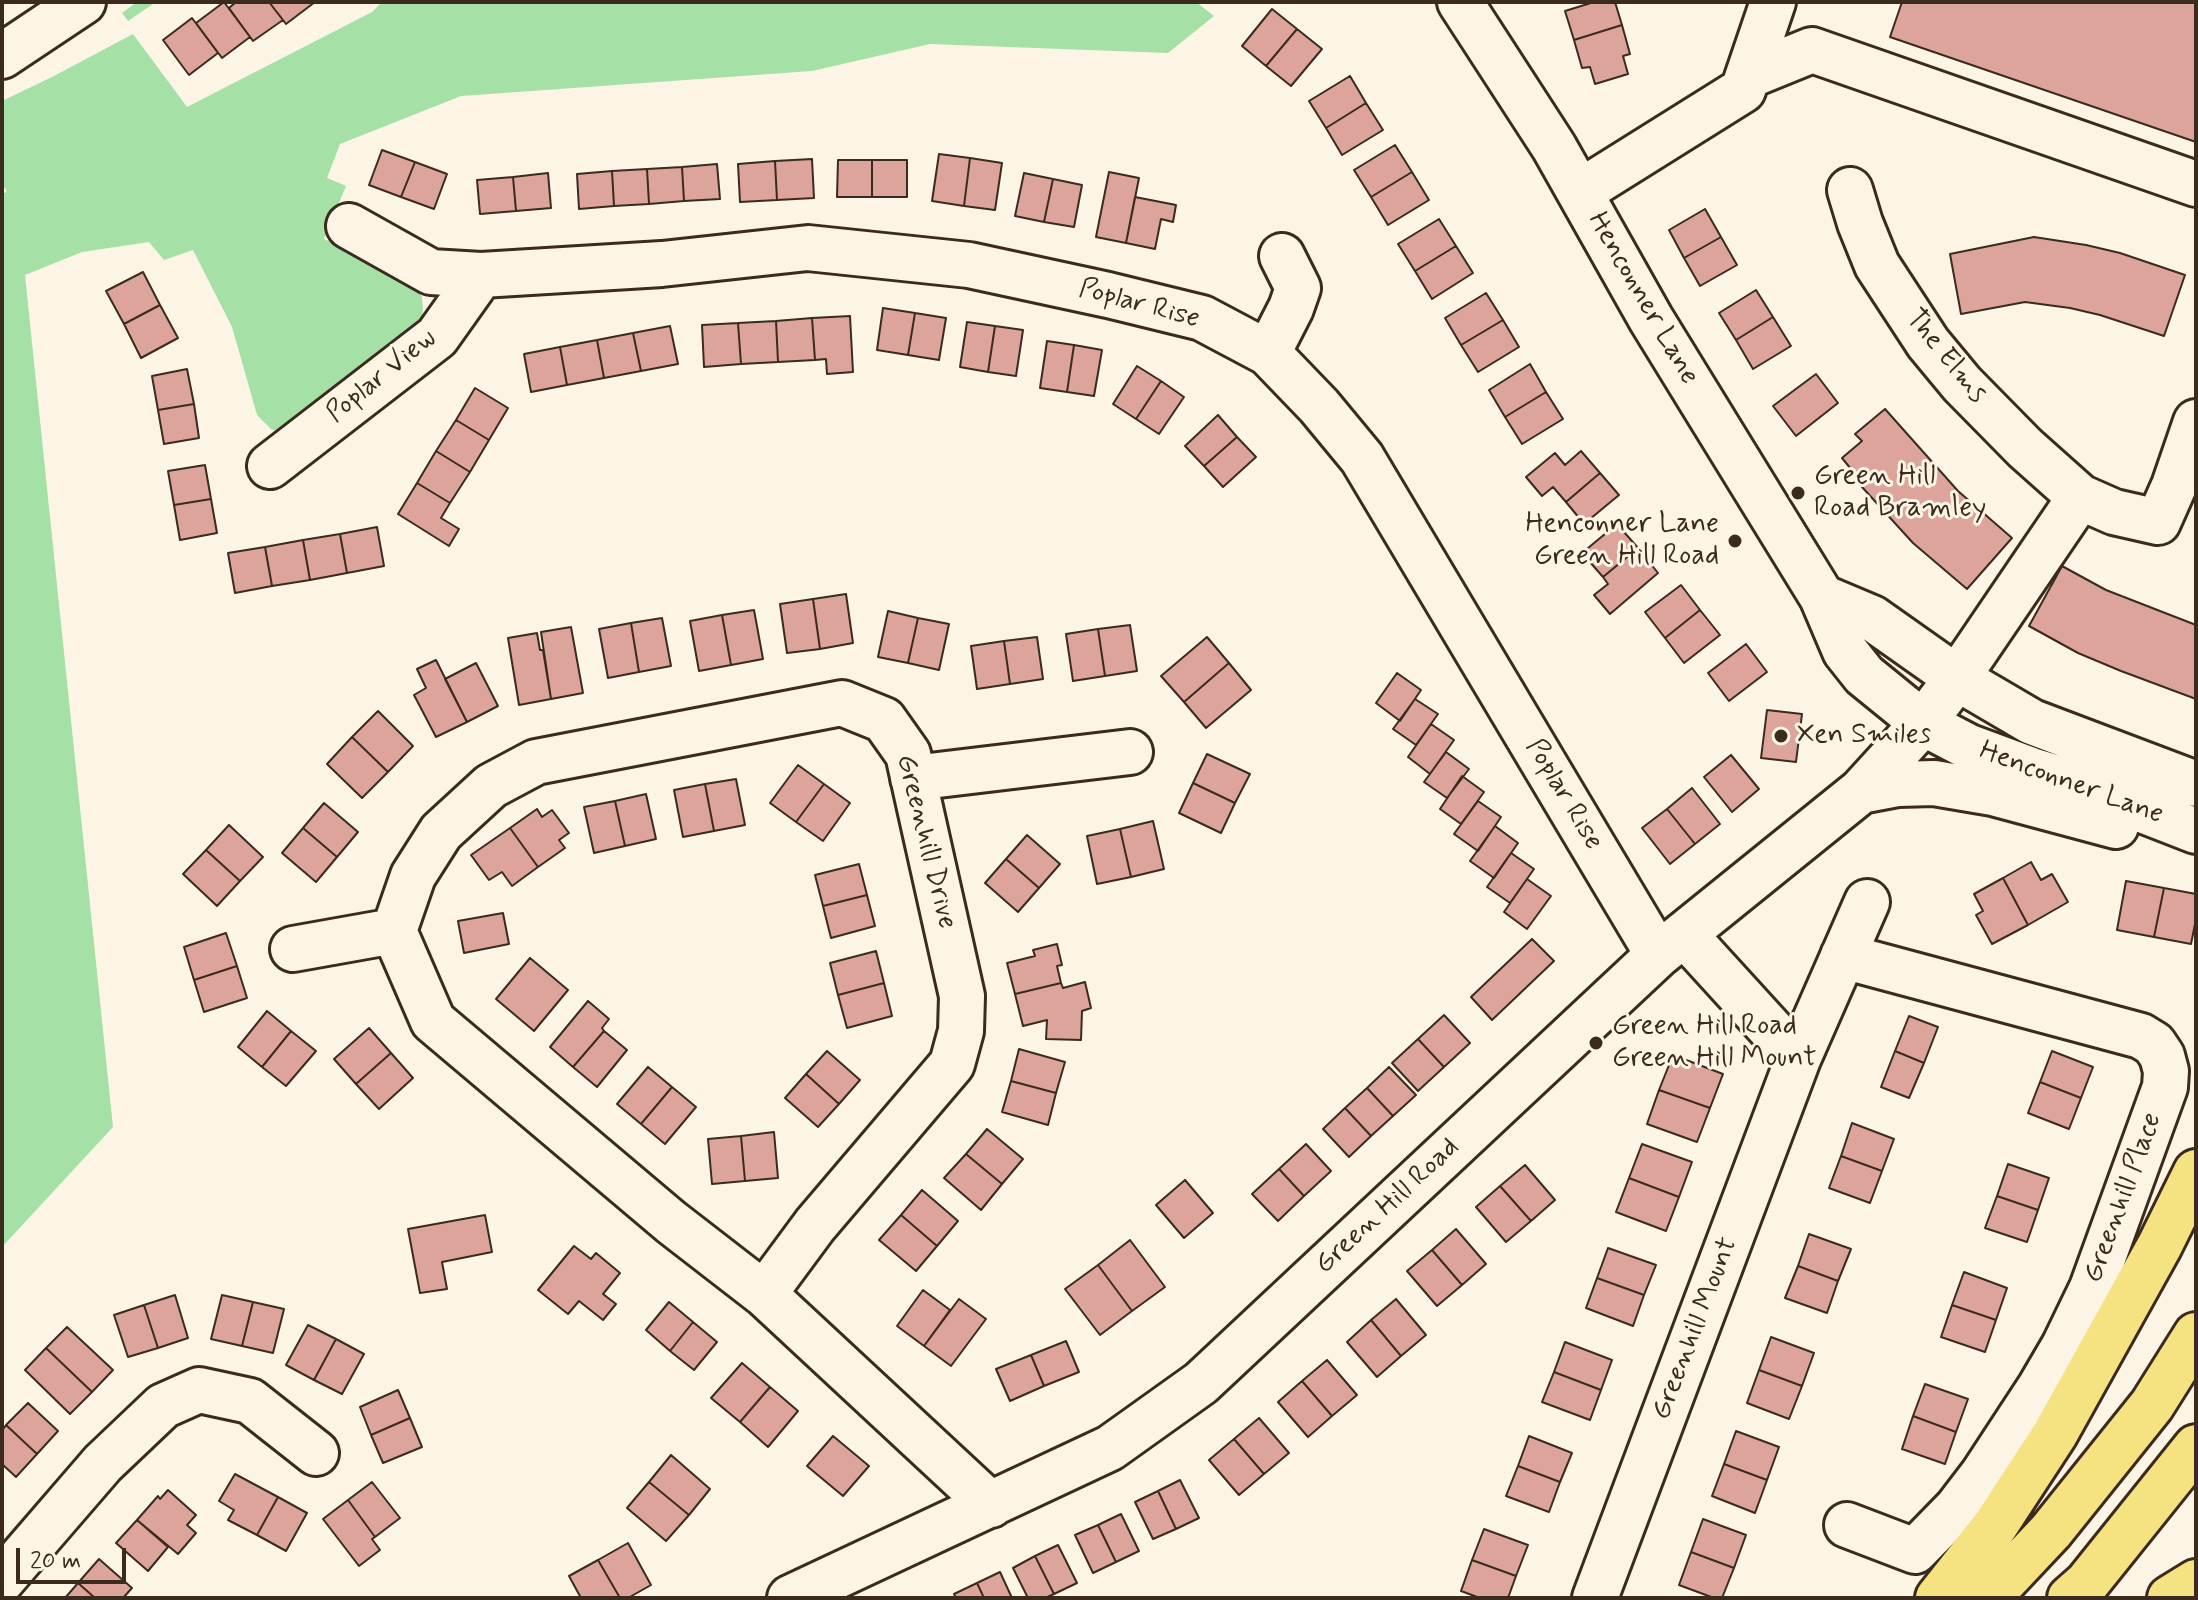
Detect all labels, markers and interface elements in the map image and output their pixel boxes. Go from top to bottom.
street label: Henconner Lane [1579,207,1705,391]
street label: Poplar Rise [1075,273,1203,337]
street label: The Elms [1897,303,1993,411]
street label: Poplar View [320,323,444,431]
place label: Green Hill Road Bramley [1814,460,1986,526]
marker: Green Hill Road Bramley [1789,484,1807,502]
place label: Henconner Lane Green Hill Road [1526,508,1719,574]
marker: Henconner Lane Green Hill Road [1726,532,1744,550]
place label: Xen Smiles [1797,719,1931,753]
marker: Xen Smiles [1772,727,1790,745]
street label: Poplar Rise [1517,733,1609,857]
street label: Henconner Lane [1974,735,2168,833]
street label: Greenhill Drive [887,751,963,933]
place label: Green Hill Road Green Hill Mount [1612,1010,1816,1076]
marker: Green Hill Road Green Hill Mount [1587,1034,1605,1052]
street label: Greenhill Place [2078,1108,2170,1288]
street label: Green Hill Road [1309,1132,1467,1282]
street label: Greenhill Mount [1646,1233,1746,1425]
scale bar [20,1532,130,1582]
text: 20 m [30,1546,81,1577]

